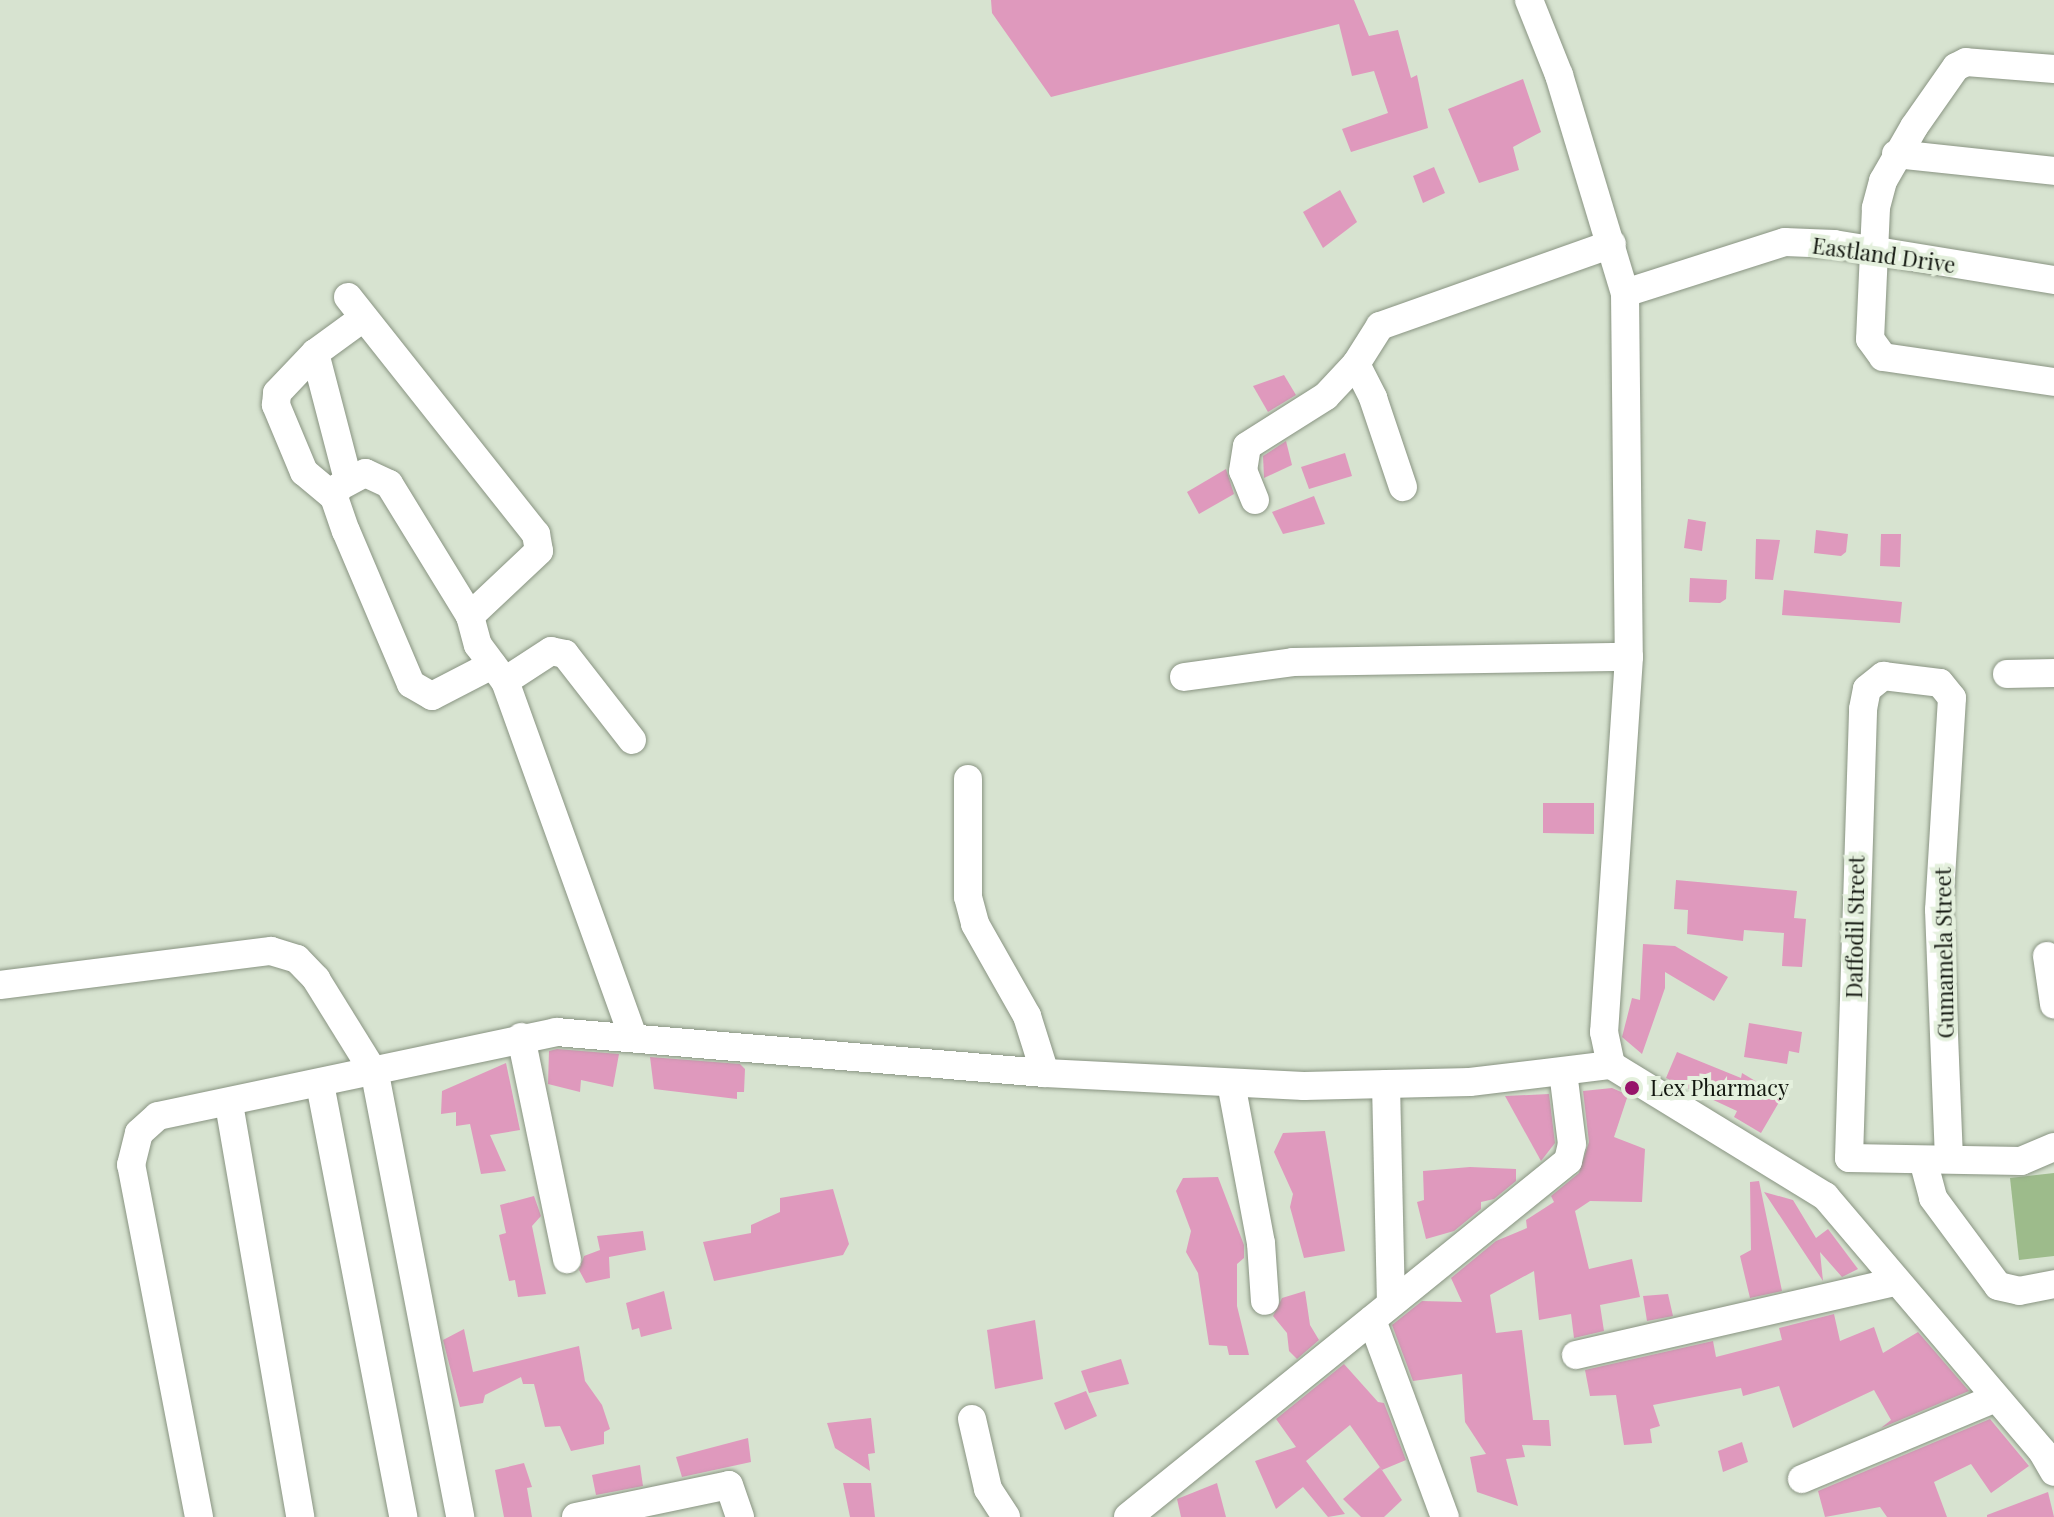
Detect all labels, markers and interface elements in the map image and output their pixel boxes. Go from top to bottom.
street label: Eastland Drive [1811,232,1957,278]
street label: Daffodil Street [1841,855,1869,999]
street label: Gumamela Street [1929,867,1959,1039]
place label: Lex Pharmacy [1650,1075,1789,1101]
marker: Lex Pharmacy [1621,1077,1643,1099]

